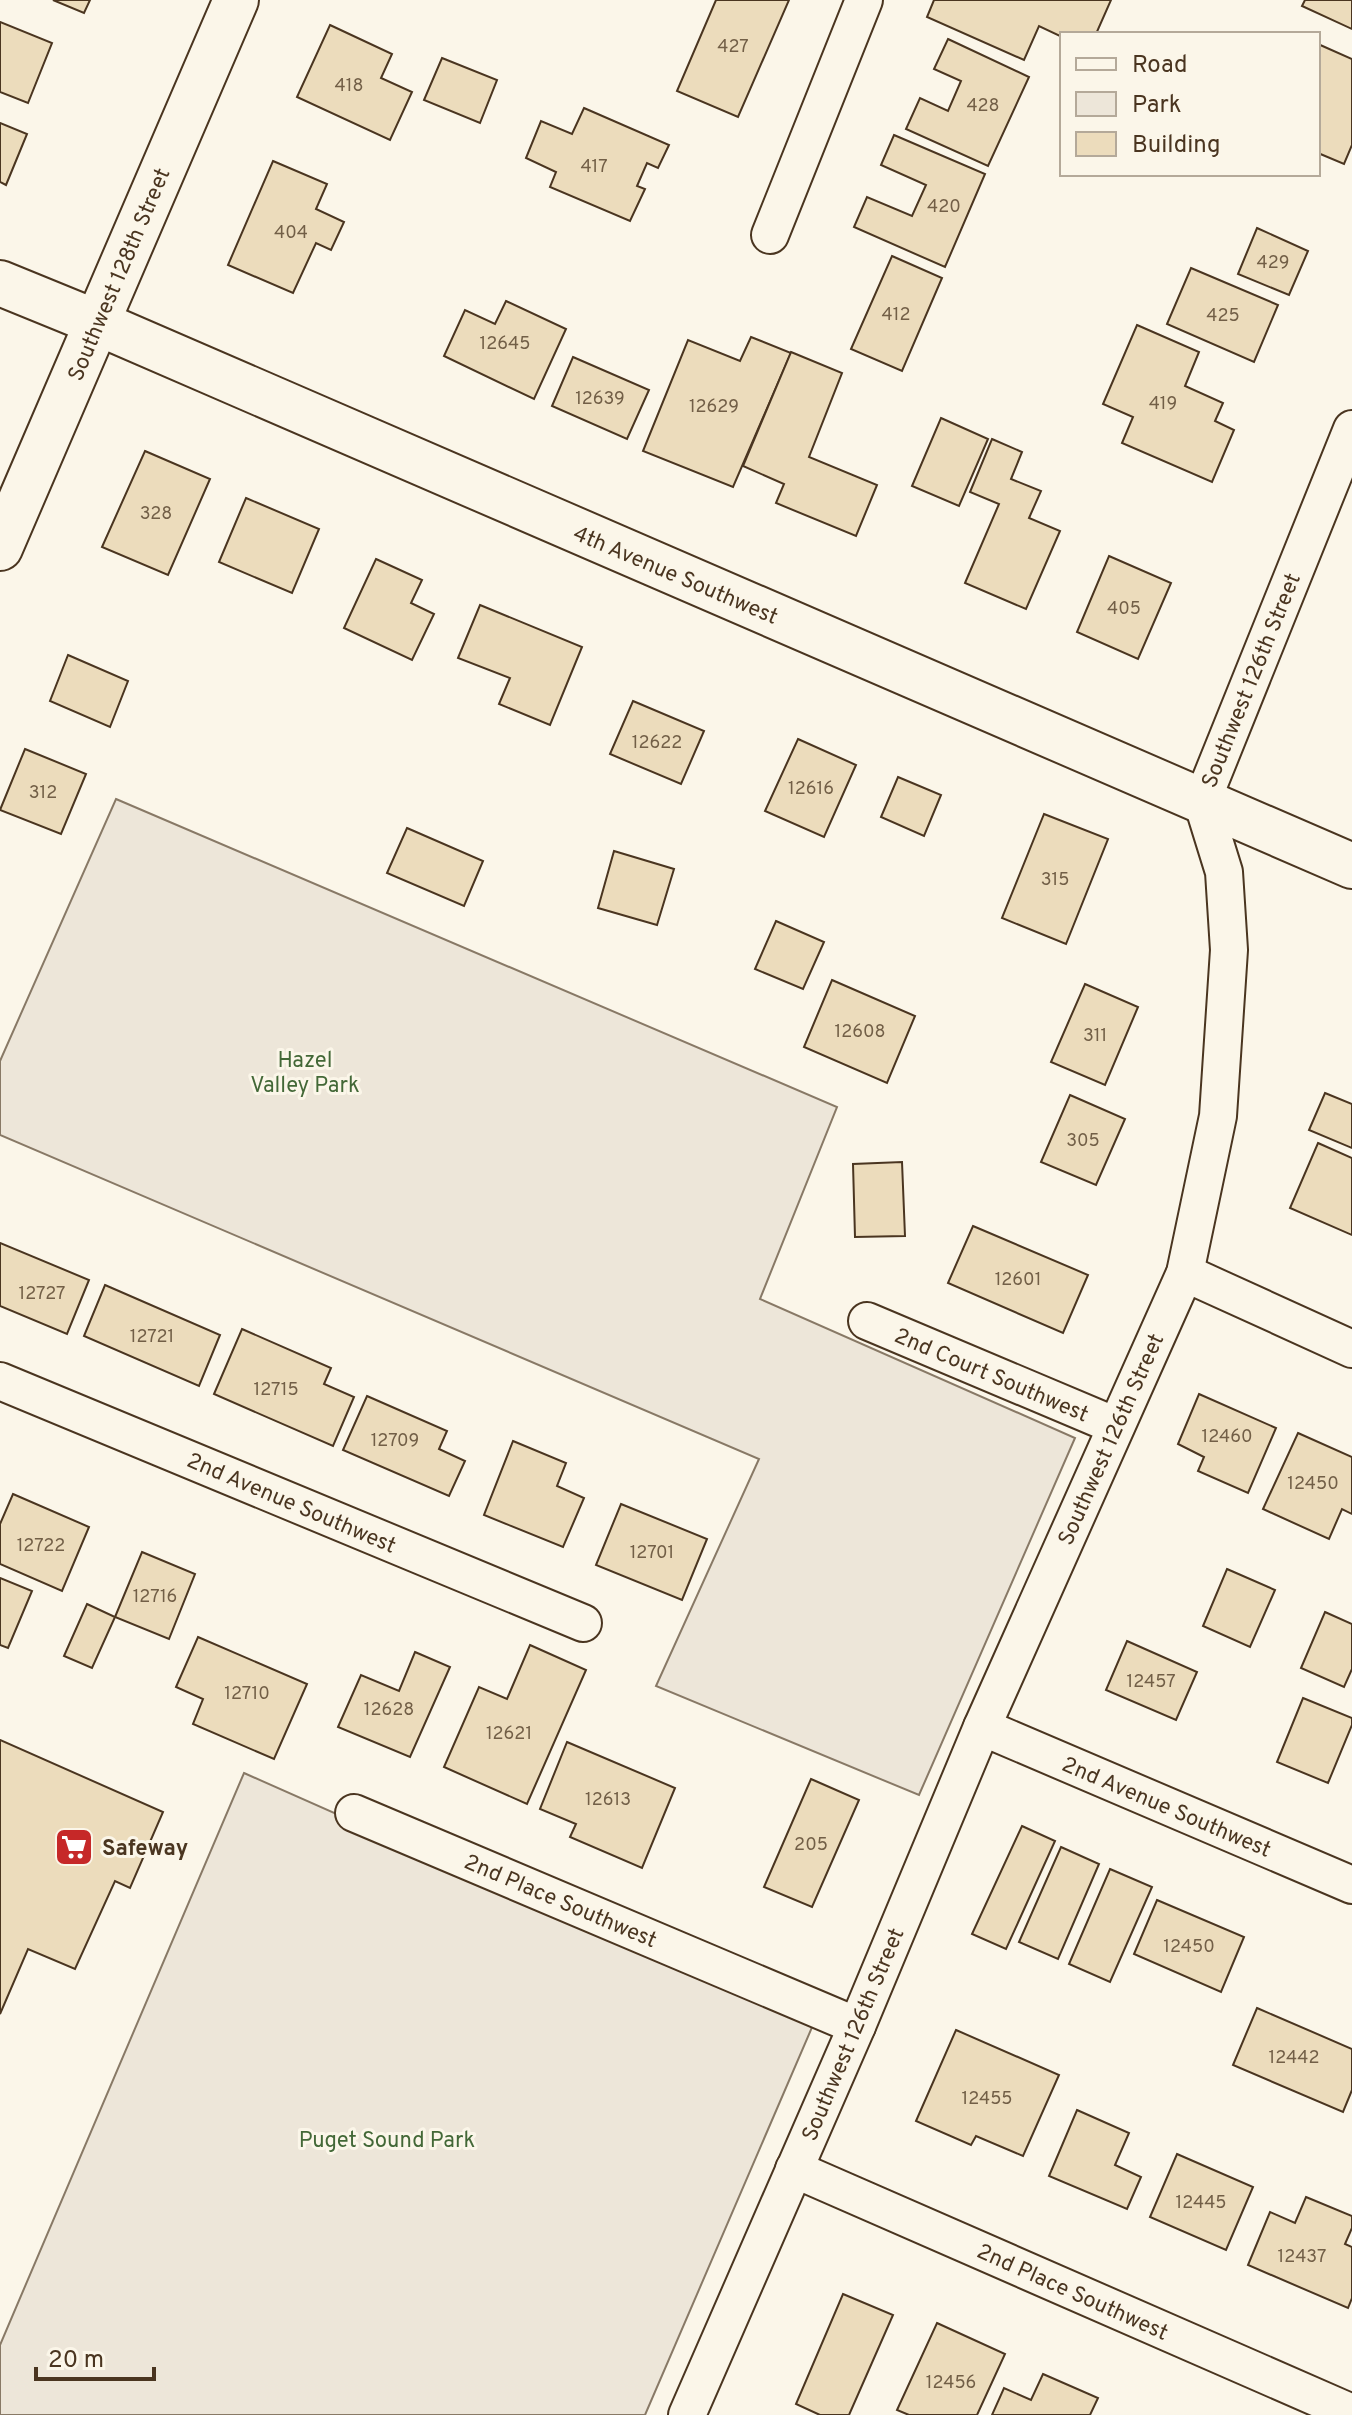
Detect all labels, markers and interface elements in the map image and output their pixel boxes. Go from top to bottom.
legend [1060,32,1320,176]
house number: 427 [717,36,749,59]
text: Road [1132,51,1188,81]
house number: 418 [335,75,363,98]
text: Park [1132,91,1182,121]
house number: 428 [966,95,1000,118]
text: Building [1132,131,1221,161]
house number: 417 [580,156,608,179]
street label: Southwest 128th Street [63,164,177,386]
house number: 420 [927,196,961,219]
house number: 404 [274,222,308,245]
house number: 429 [1257,252,1289,275]
house number: 412 [882,304,910,327]
house number: 425 [1206,305,1240,328]
house number: 12645 [480,333,530,356]
house number: 12639 [575,388,625,411]
house number: 419 [1149,393,1177,416]
house number: 12629 [689,396,739,419]
house number: 328 [140,503,172,526]
street label: 4th Avenue Southwest [569,521,782,632]
street label: Southwest 126th Street [1197,570,1308,792]
house number: 405 [1107,598,1141,621]
house number: 12622 [632,732,682,755]
house number: 12616 [788,778,834,801]
house number: 312 [29,782,57,805]
house number: 315 [1041,869,1069,892]
house number: 12608 [834,1021,886,1044]
house number: 311 [1083,1025,1107,1048]
park label: Hazel Valley Park [250,1048,360,1100]
house number: 305 [1066,1130,1100,1153]
house number: 12601 [995,1269,1041,1292]
house number: 12727 [19,1283,65,1306]
street label: 2nd Court Southwest [890,1323,1092,1429]
house number: 12721 [130,1326,174,1349]
street label: Southwest 126th Street [1053,1330,1171,1550]
house number: 12715 [253,1379,299,1402]
house number: 12460 [1201,1426,1253,1449]
house number: 12709 [371,1430,419,1453]
street label: 2nd Avenue Southwest [182,1448,400,1561]
house number: 12450 [1287,1473,1339,1496]
house number: 12722 [17,1535,65,1558]
house number: 12701 [630,1542,674,1565]
house number: 12716 [133,1586,177,1609]
house number: 12457 [1126,1671,1176,1694]
house number: 12710 [224,1683,270,1706]
house number: 12628 [364,1699,414,1722]
house number: 12621 [486,1723,532,1746]
street label: 2nd Avenue Southwest [1057,1752,1275,1865]
house number: 12613 [585,1789,631,1812]
supermarket icon: Safeway [53,1826,95,1868]
house number: 205 [794,1834,828,1857]
place label: Safeway [102,1836,188,1863]
street label: 2nd Place Southwest [460,1850,660,1955]
street label: Southwest 126th Street [797,1924,911,2146]
house number: 12450 [1163,1936,1215,1959]
house number: 12442 [1269,2047,1319,2070]
house number: 12455 [961,2088,1013,2111]
park label: Puget Sound Park [299,2128,475,2155]
house number: 12445 [1175,2192,1227,2215]
street label: 2nd Place Southwest [972,2239,1172,2348]
house number: 12437 [1278,2246,1326,2269]
scale bar [36,2331,154,2381]
text: 20 m [48,2346,104,2376]
house number: 12456 [926,2372,976,2395]

